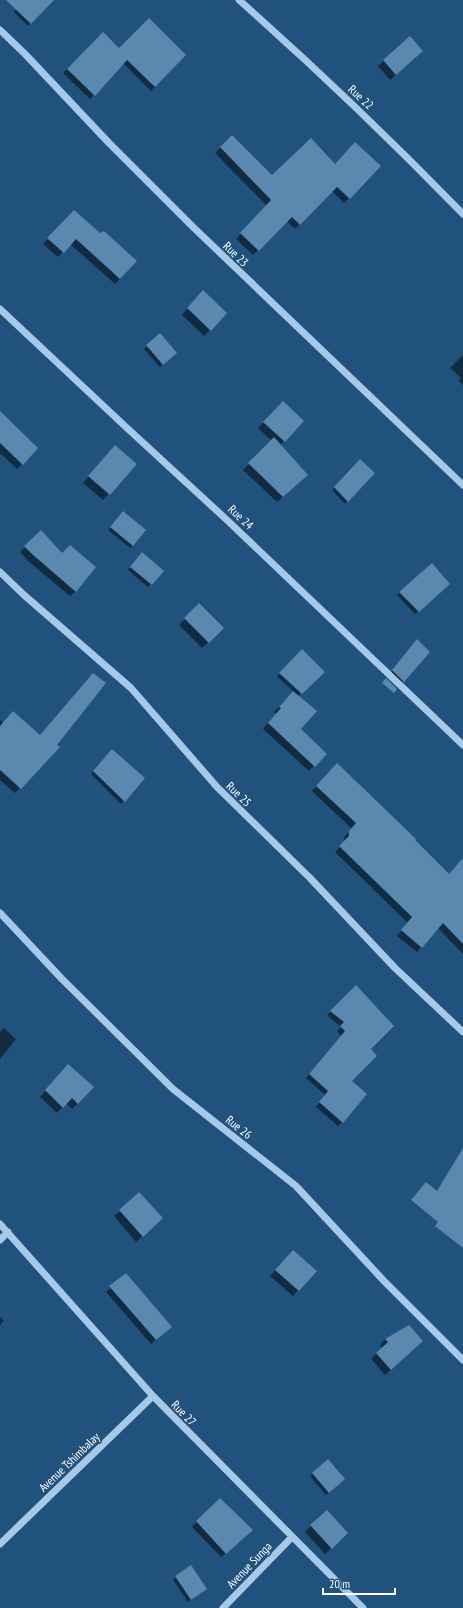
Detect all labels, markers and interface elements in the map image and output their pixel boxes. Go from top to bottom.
street label: Rue 22 [345,82,377,112]
street label: Rue 23 [220,238,252,270]
street label: Rue 24 [225,502,257,533]
street label: Rue 25 [223,778,255,810]
street label: Rue 26 [223,1112,255,1142]
street label: Rue 27 [168,1397,200,1429]
street label: Avenue Tshimbalay [35,1429,103,1495]
street label: Avenue Sunga [223,1539,275,1591]
scale bar [323,1570,395,1596]
text: 20 m [329,1576,350,1591]

